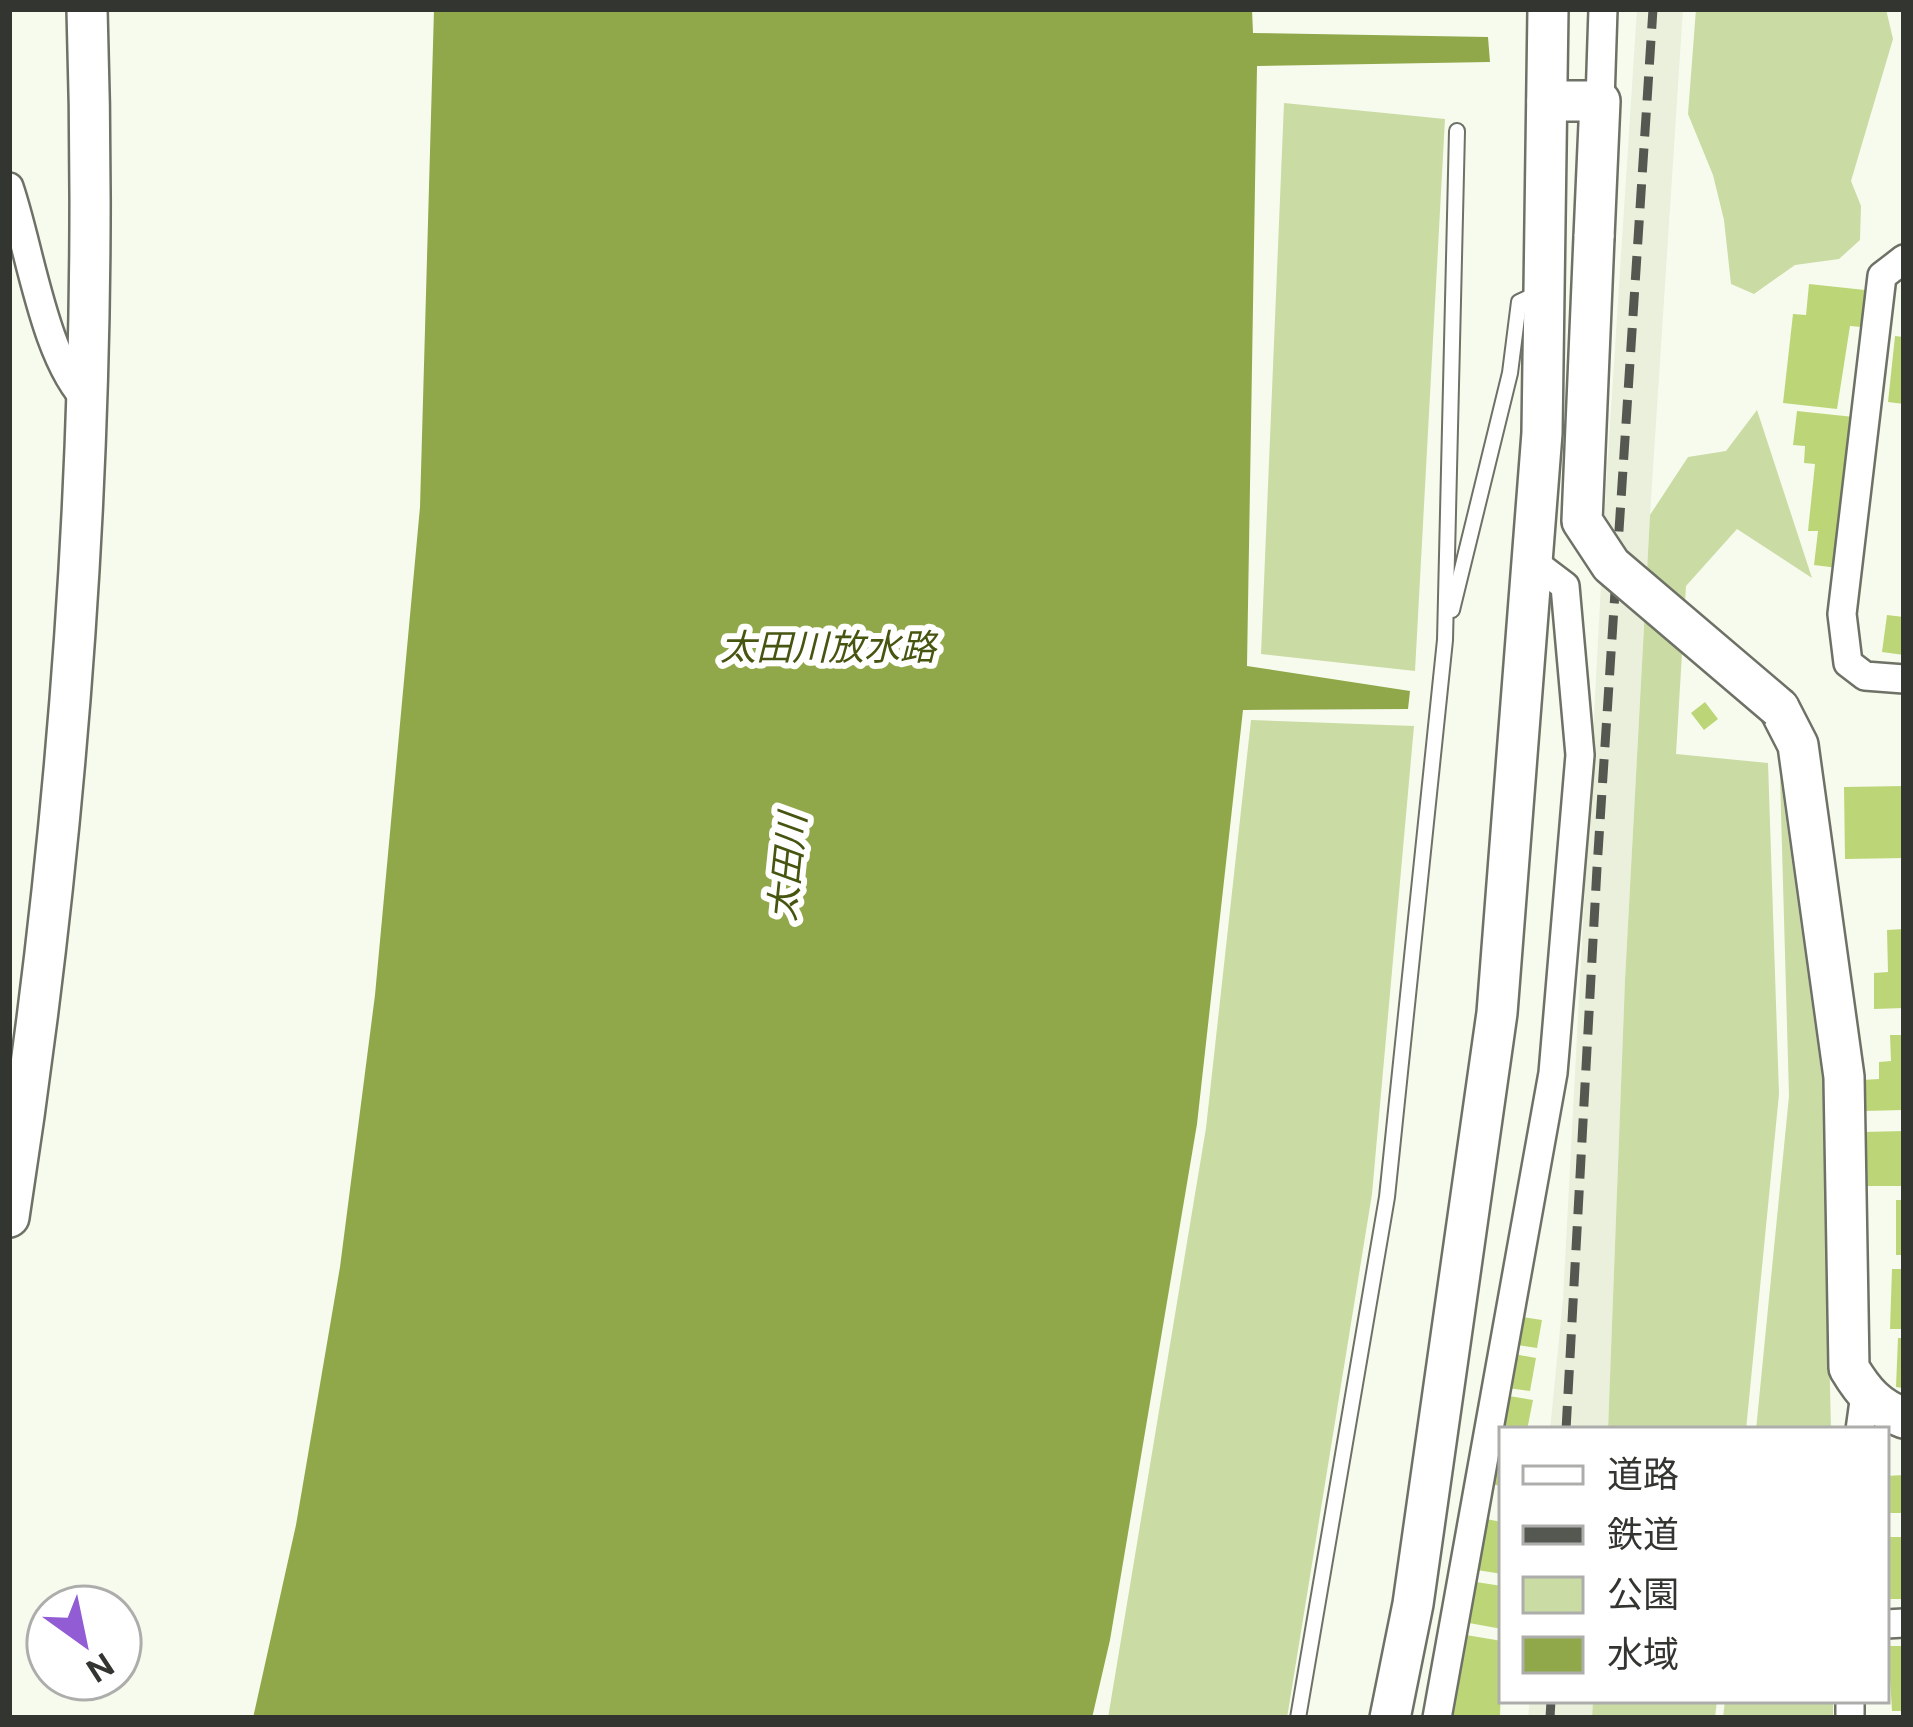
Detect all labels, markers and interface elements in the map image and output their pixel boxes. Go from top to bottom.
water label: 太田川放水路 [720,624,939,671]
water label: 太田川 [758,807,817,923]
legend [1499,1427,1889,1703]
text: 道路 [1607,1451,1679,1498]
text: 鉄道 [1607,1511,1679,1558]
text: 公園 [1607,1571,1679,1618]
north arrow [24,1583,144,1703]
text: 水域 [1607,1631,1679,1678]
text: N [78,1643,122,1692]

